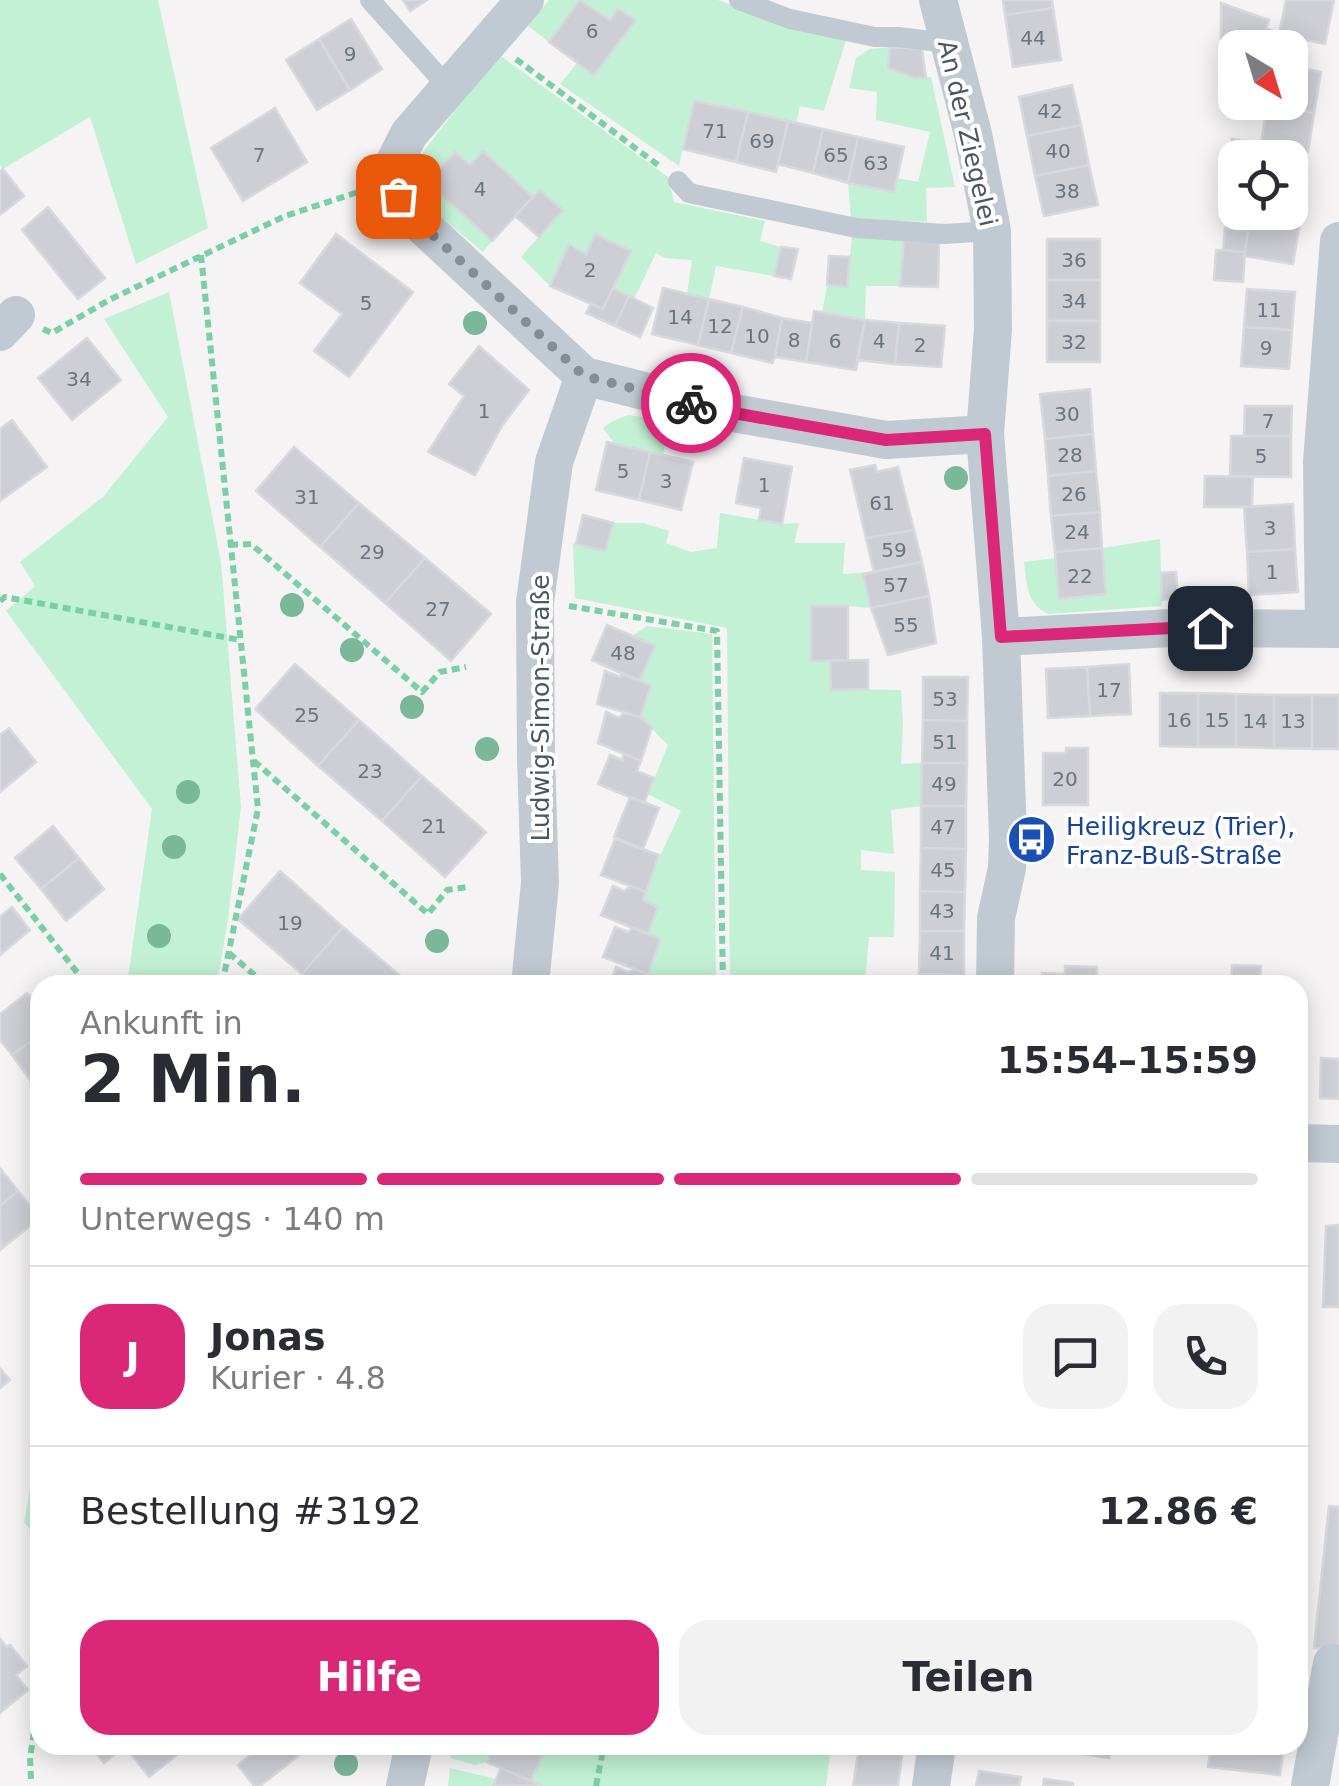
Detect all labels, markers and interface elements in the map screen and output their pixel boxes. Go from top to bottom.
house number: 6 [586,19,598,43]
house number: 44 [1020,26,1046,50]
north arrow [1218,30,1308,120]
map controls [1218,30,1308,230]
street label: An der Ziegelei [932,37,1003,229]
house number: 9 [344,42,356,66]
house number: 42 [1037,99,1063,123]
house number: 71 [702,119,728,143]
house number: 69 [749,129,775,153]
house number: 40 [1045,139,1071,163]
button: locate [1218,140,1308,230]
house number: 7 [253,143,265,167]
house number: 65 [823,143,849,167]
house number: 63 [863,151,889,175]
pin [356,154,441,239]
icon: bag [371,169,426,224]
house number: 4 [474,177,486,201]
house number: 38 [1054,179,1080,203]
house number: 36 [1061,248,1087,272]
house number: 2 [584,258,596,282]
house number: 34 [1061,289,1087,313]
house number: 5 [360,291,372,315]
house number: 11 [1256,298,1282,322]
house number: 14 [667,305,693,329]
house number: 12 [707,314,733,338]
house number: 10 [744,324,770,348]
house number: 8 [788,328,800,352]
house number: 6 [829,329,841,353]
house number: 4 [873,329,885,353]
house number: 32 [1061,330,1087,354]
house number: 2 [914,333,926,357]
house number: 9 [1260,336,1272,360]
courier [641,353,741,453]
house number: 34 [66,367,92,391]
icon: bike [664,376,719,431]
house number: 1 [478,399,490,423]
house number: 30 [1054,402,1080,426]
house number: 7 [1262,409,1274,433]
house number: 28 [1057,443,1083,467]
house number: 5 [1255,444,1267,468]
house number: 5 [617,459,629,483]
house number: 3 [660,469,672,493]
house number: 1 [758,473,770,497]
house number: 26 [1061,482,1087,506]
house number: 31 [294,485,320,509]
house number: 61 [869,491,895,515]
house number: 3 [1264,516,1276,540]
house number: 24 [1064,520,1090,544]
house number: 59 [881,538,907,562]
house number: 29 [359,540,385,564]
house number: 1 [1266,560,1278,584]
house number: 22 [1067,564,1093,588]
house number: 57 [883,573,909,597]
street label: Ludwig-Simon-Straße [526,574,555,842]
pin [1168,586,1253,671]
house number: 27 [425,597,451,621]
icon: home [1183,601,1238,656]
house number: 55 [893,613,919,637]
house number: 48 [610,641,636,665]
house number: 17 [1096,678,1122,702]
house number: 53 [932,687,958,711]
house number: 25 [294,703,320,727]
house number: 16 [1166,708,1192,732]
house number: 15 [1204,708,1230,732]
house number: 14 [1242,709,1268,733]
house number: 13 [1280,709,1306,733]
house number: 51 [932,730,958,754]
house number: 23 [357,759,383,783]
house number: 20 [1052,767,1078,791]
house number: 49 [931,772,957,796]
place label: Heiligkreuz (Trier), Franz-Buß-Straße [1066,812,1295,870]
house number: 21 [421,814,447,838]
bus stop icon: Heiligkreuz (Trier), Franz-Buß-Straße [1005,814,1057,866]
house number: 47 [930,815,956,839]
house number: 45 [930,858,956,882]
house number: 43 [929,899,955,923]
house number: 19 [277,911,303,935]
house number: 41 [929,941,955,965]
text: Ankunft in [80,1004,243,1042]
text: 15:54–15:59 [997,1038,1258,1082]
text: 2 Min. [80,1042,306,1117]
text: Unterwegs · 140 m [80,1200,385,1238]
button: chat [1023,1304,1128,1409]
button: phone [1153,1304,1258,1409]
text: Jonas [210,1315,326,1359]
text: J [125,1334,140,1378]
text: Kurier · 4.8 [210,1359,386,1397]
text: Bestellung #3192 [80,1489,422,1533]
text: 12.86 € [1098,1489,1258,1533]
button: Hilfe [80,1620,659,1735]
button: Teilen [679,1620,1258,1735]

